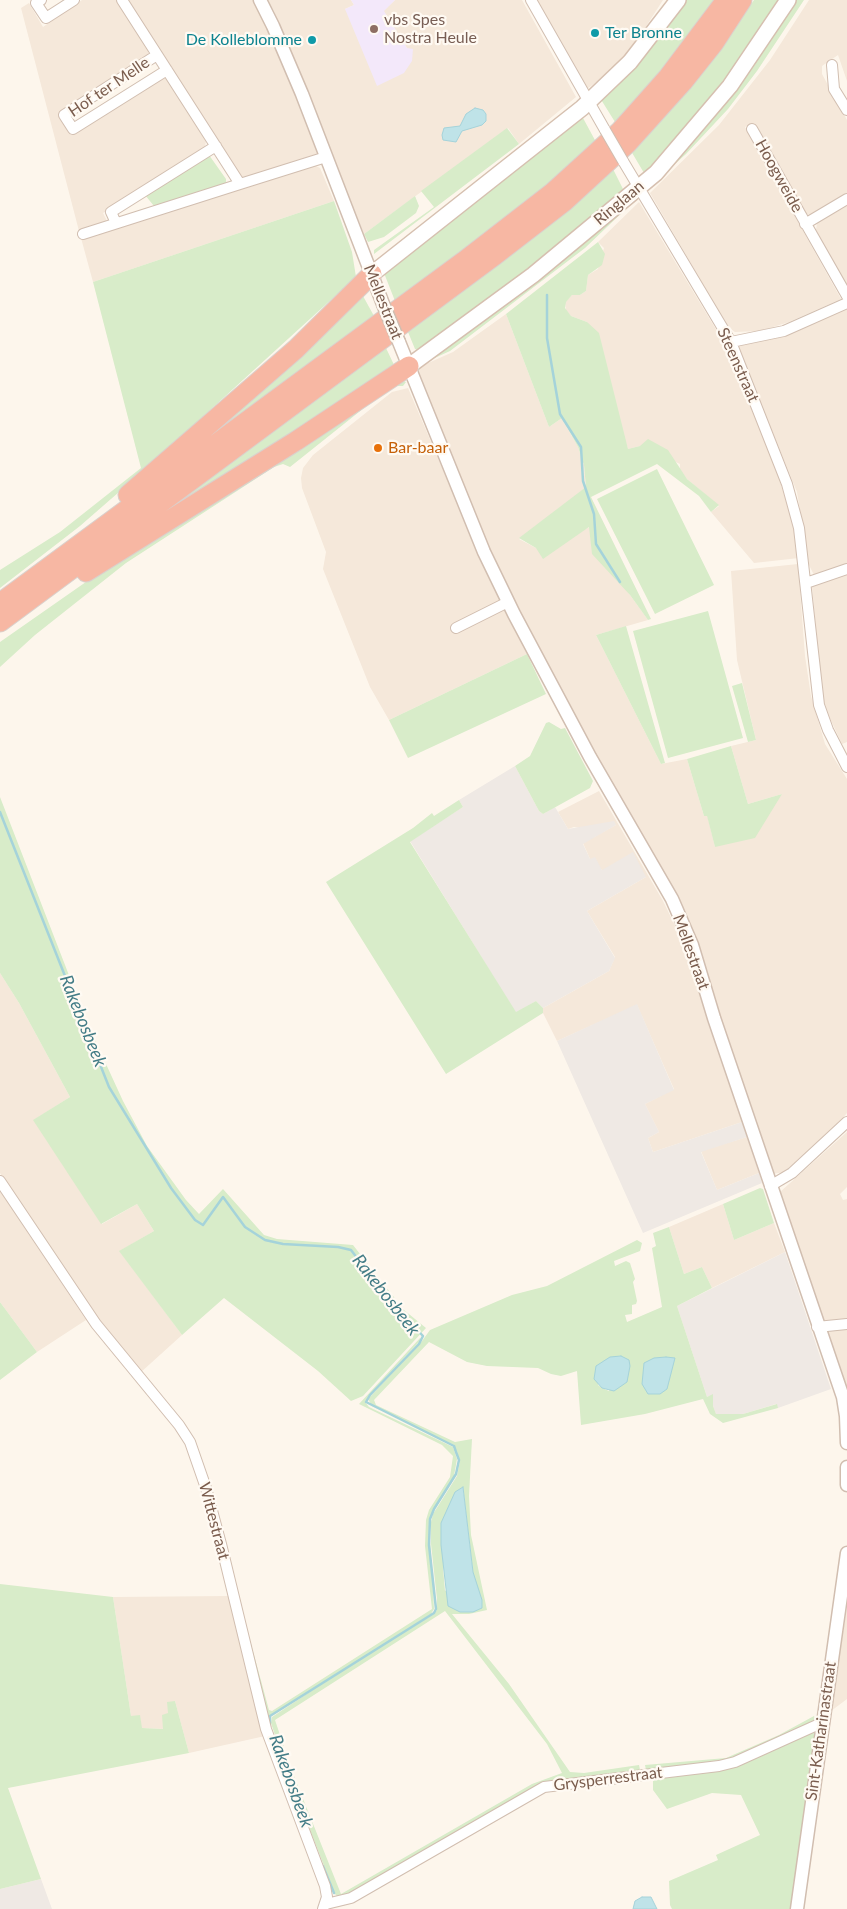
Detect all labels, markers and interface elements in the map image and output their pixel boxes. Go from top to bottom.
place label: vbs Spes Nostra Heule [384,10,477,48]
marker: vbs Spes Nostra Heule [368,23,380,35]
place label: Ter Bronne [605,23,682,43]
marker: Ter Bronne [589,27,601,39]
place label: De Kolleblomme [186,30,302,50]
marker: De Kolleblomme [306,34,318,46]
street label: Hof ter Melle [65,53,153,121]
street label: Hoogweide [751,136,807,216]
street label: Ringlaan [590,176,648,230]
street label: Mellestraat [359,262,407,342]
street label: Steenstraat [713,325,763,405]
place label: Bar-baar [388,438,448,458]
marker: Bar-baar [372,442,384,454]
street label: Mellestraat [668,912,714,992]
water label: Rakebosbeek [55,972,111,1070]
water label: Rakebosbeek [348,1250,424,1340]
street label: Wittestraat [194,1480,234,1562]
street label: Sint-Katharinastraat [802,1660,840,1802]
water label: Rakebosbeek [264,1732,318,1830]
street label: Grysperrestraat [552,1763,664,1795]

